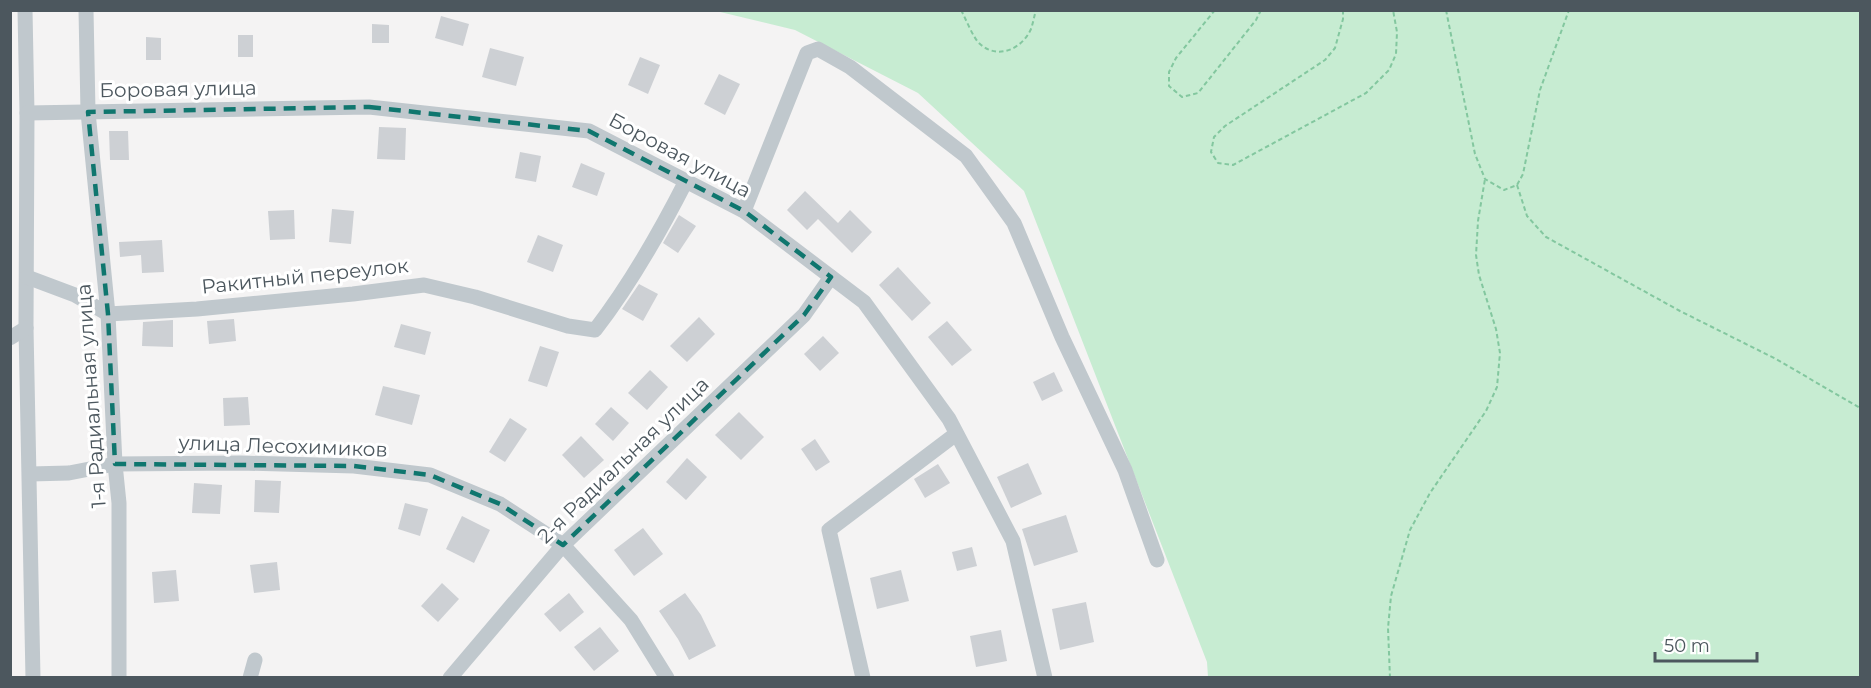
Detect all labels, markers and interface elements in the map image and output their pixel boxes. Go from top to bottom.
street label: Боровая улица [99,76,257,102]
street label: Боровая улица [605,107,755,203]
street label: Ракитный переулок [200,253,410,299]
street label: 1-я Радиальная улица [71,283,111,509]
street label: 2-я Радиальная улица [532,372,714,548]
street label: улица Лесохимиков [177,430,388,462]
scale bar [1655,625,1757,663]
text: 50 m [1664,635,1710,657]

